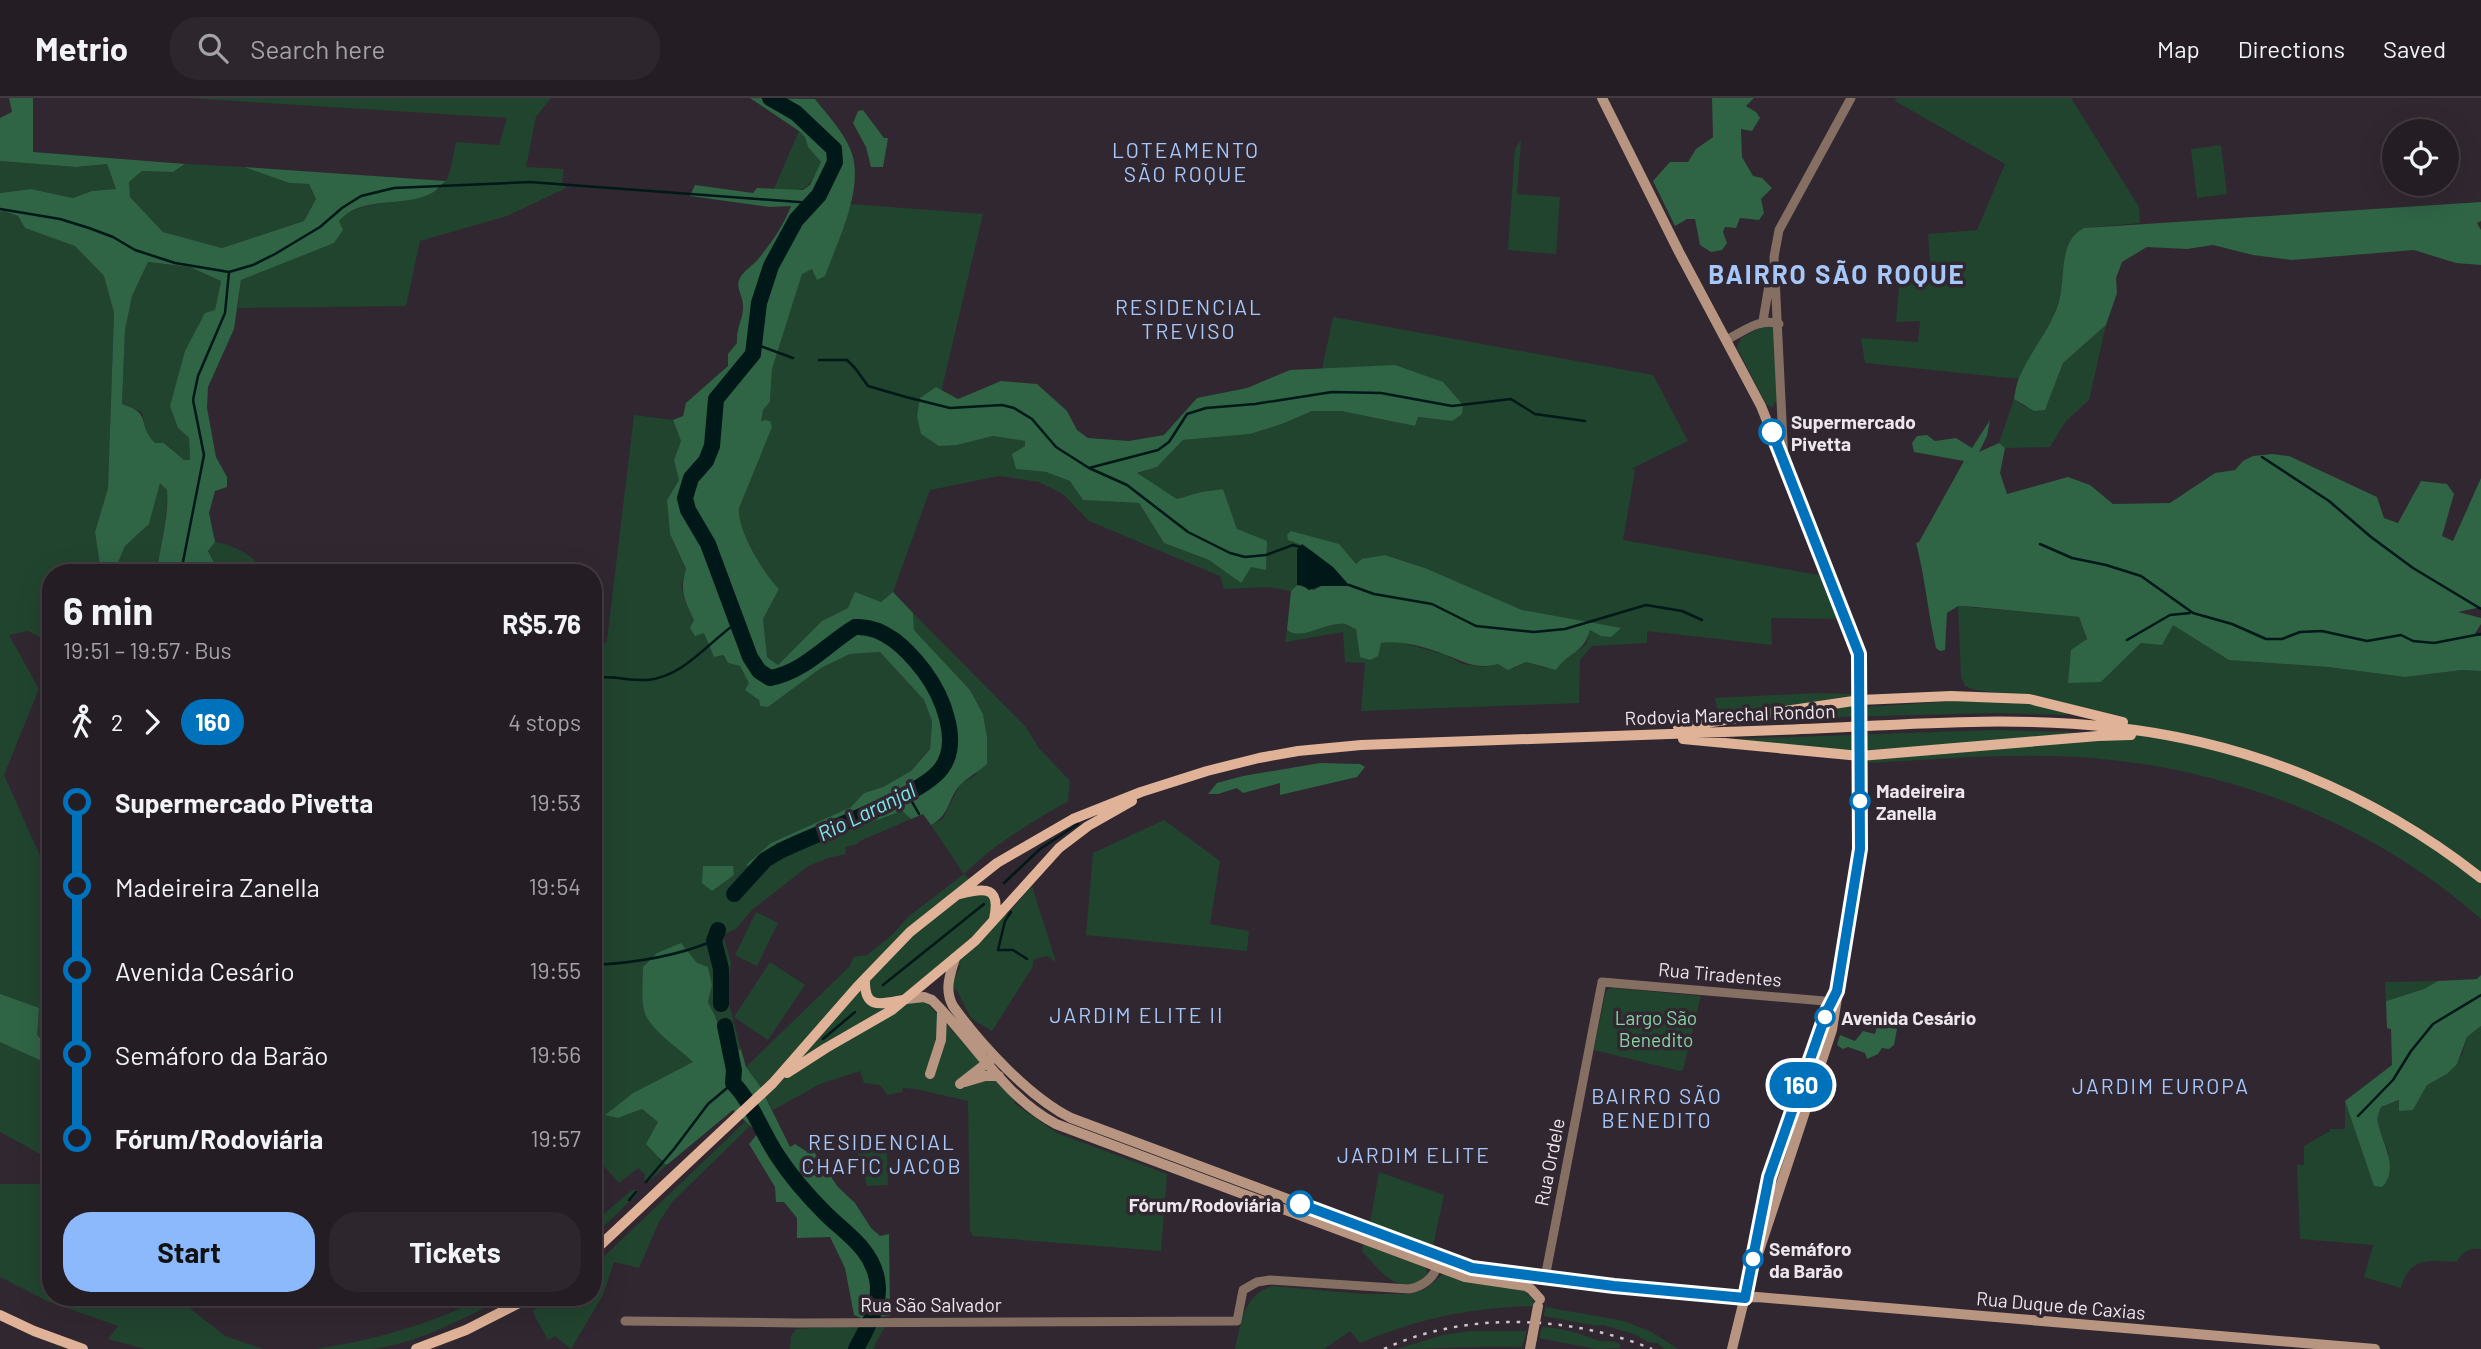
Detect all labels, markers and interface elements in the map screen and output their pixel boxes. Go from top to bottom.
search box [170,17,660,80]
text: Metrio [35,28,128,68]
icon: search [194,29,232,67]
text: Search here [250,33,385,64]
text: Map [2157,34,2200,63]
text: Directions [2238,34,2345,63]
text: Saved [2383,34,2446,63]
map controls [2382,119,2459,196]
button: locate [2382,119,2459,196]
district label: LOTEAMENTO SÃO ROQUE [1112,137,1260,186]
district label: BAIRRO SÃO ROQUE [1708,258,1966,289]
district label: RESIDENCIAL TREVISO [1115,294,1263,343]
place label: Supermercado Pivetta [1791,410,1916,455]
marker: Supermercado Pivetta [1759,419,1785,445]
text: 6 min [63,587,153,633]
text: R$5.76 [502,608,581,639]
text: 19:51 – 19:57 · Bus [63,636,232,664]
street label: Rodovia Marechal Rondon [1624,699,1836,729]
icon: walk [63,703,101,741]
icon: forward [133,703,171,741]
text: 160 [195,707,230,736]
text: 2 [111,708,123,736]
text: 4 stops [508,708,581,736]
water label: Rio Laranjal [813,776,919,845]
place label: Madeireira Zanella [1876,779,1965,824]
text: Supermercado Pivetta [115,787,373,818]
text: 19:53 [530,788,581,816]
marker: Madeireira Zanella [1850,791,1870,811]
text: Madeireira Zanella [115,871,320,902]
text: 19:54 [529,872,581,900]
text: Avenida Cesário [115,955,295,986]
text: 19:55 [530,956,581,984]
street label: Rua Tiradentes [1657,957,1783,991]
district label: JARDIM ELITE II [1050,1002,1224,1027]
park label: Largo São Benedito [1615,1006,1697,1051]
place label: Avenida Cesário [1841,1006,1976,1029]
marker: Avenida Cesário [1815,1007,1835,1027]
text: Semáforo da Barão [115,1039,329,1070]
text: 19:56 [530,1040,581,1068]
line badge: 160 [1761,1062,1841,1108]
text: 160 [1783,1070,1819,1099]
district label: JARDIM EUROPA [2072,1073,2250,1098]
district label: BAIRRO SÃO BENEDITO [1591,1083,1723,1132]
street label: Rua Ordele [1529,1116,1569,1208]
text: Fórum/Rodoviária [115,1123,323,1154]
text: 19:57 [530,1124,581,1152]
district label: RESIDENCIAL CHAFIC JACOB [801,1129,963,1178]
district label: JARDIM ELITE [1337,1142,1491,1167]
marker: Fórum/Rodoviária [1287,1191,1313,1217]
place label: Fórum/Rodoviária [1129,1193,1281,1216]
button: Start [63,1212,315,1292]
button: Tickets [329,1212,581,1292]
place label: Semáforo da Barão [1769,1237,1852,1282]
marker: Semáforo da Barão [1743,1249,1763,1269]
street label: Rua Duque de Caxias [1975,1286,2147,1324]
street label: Rua São Salvador [860,1293,1002,1316]

